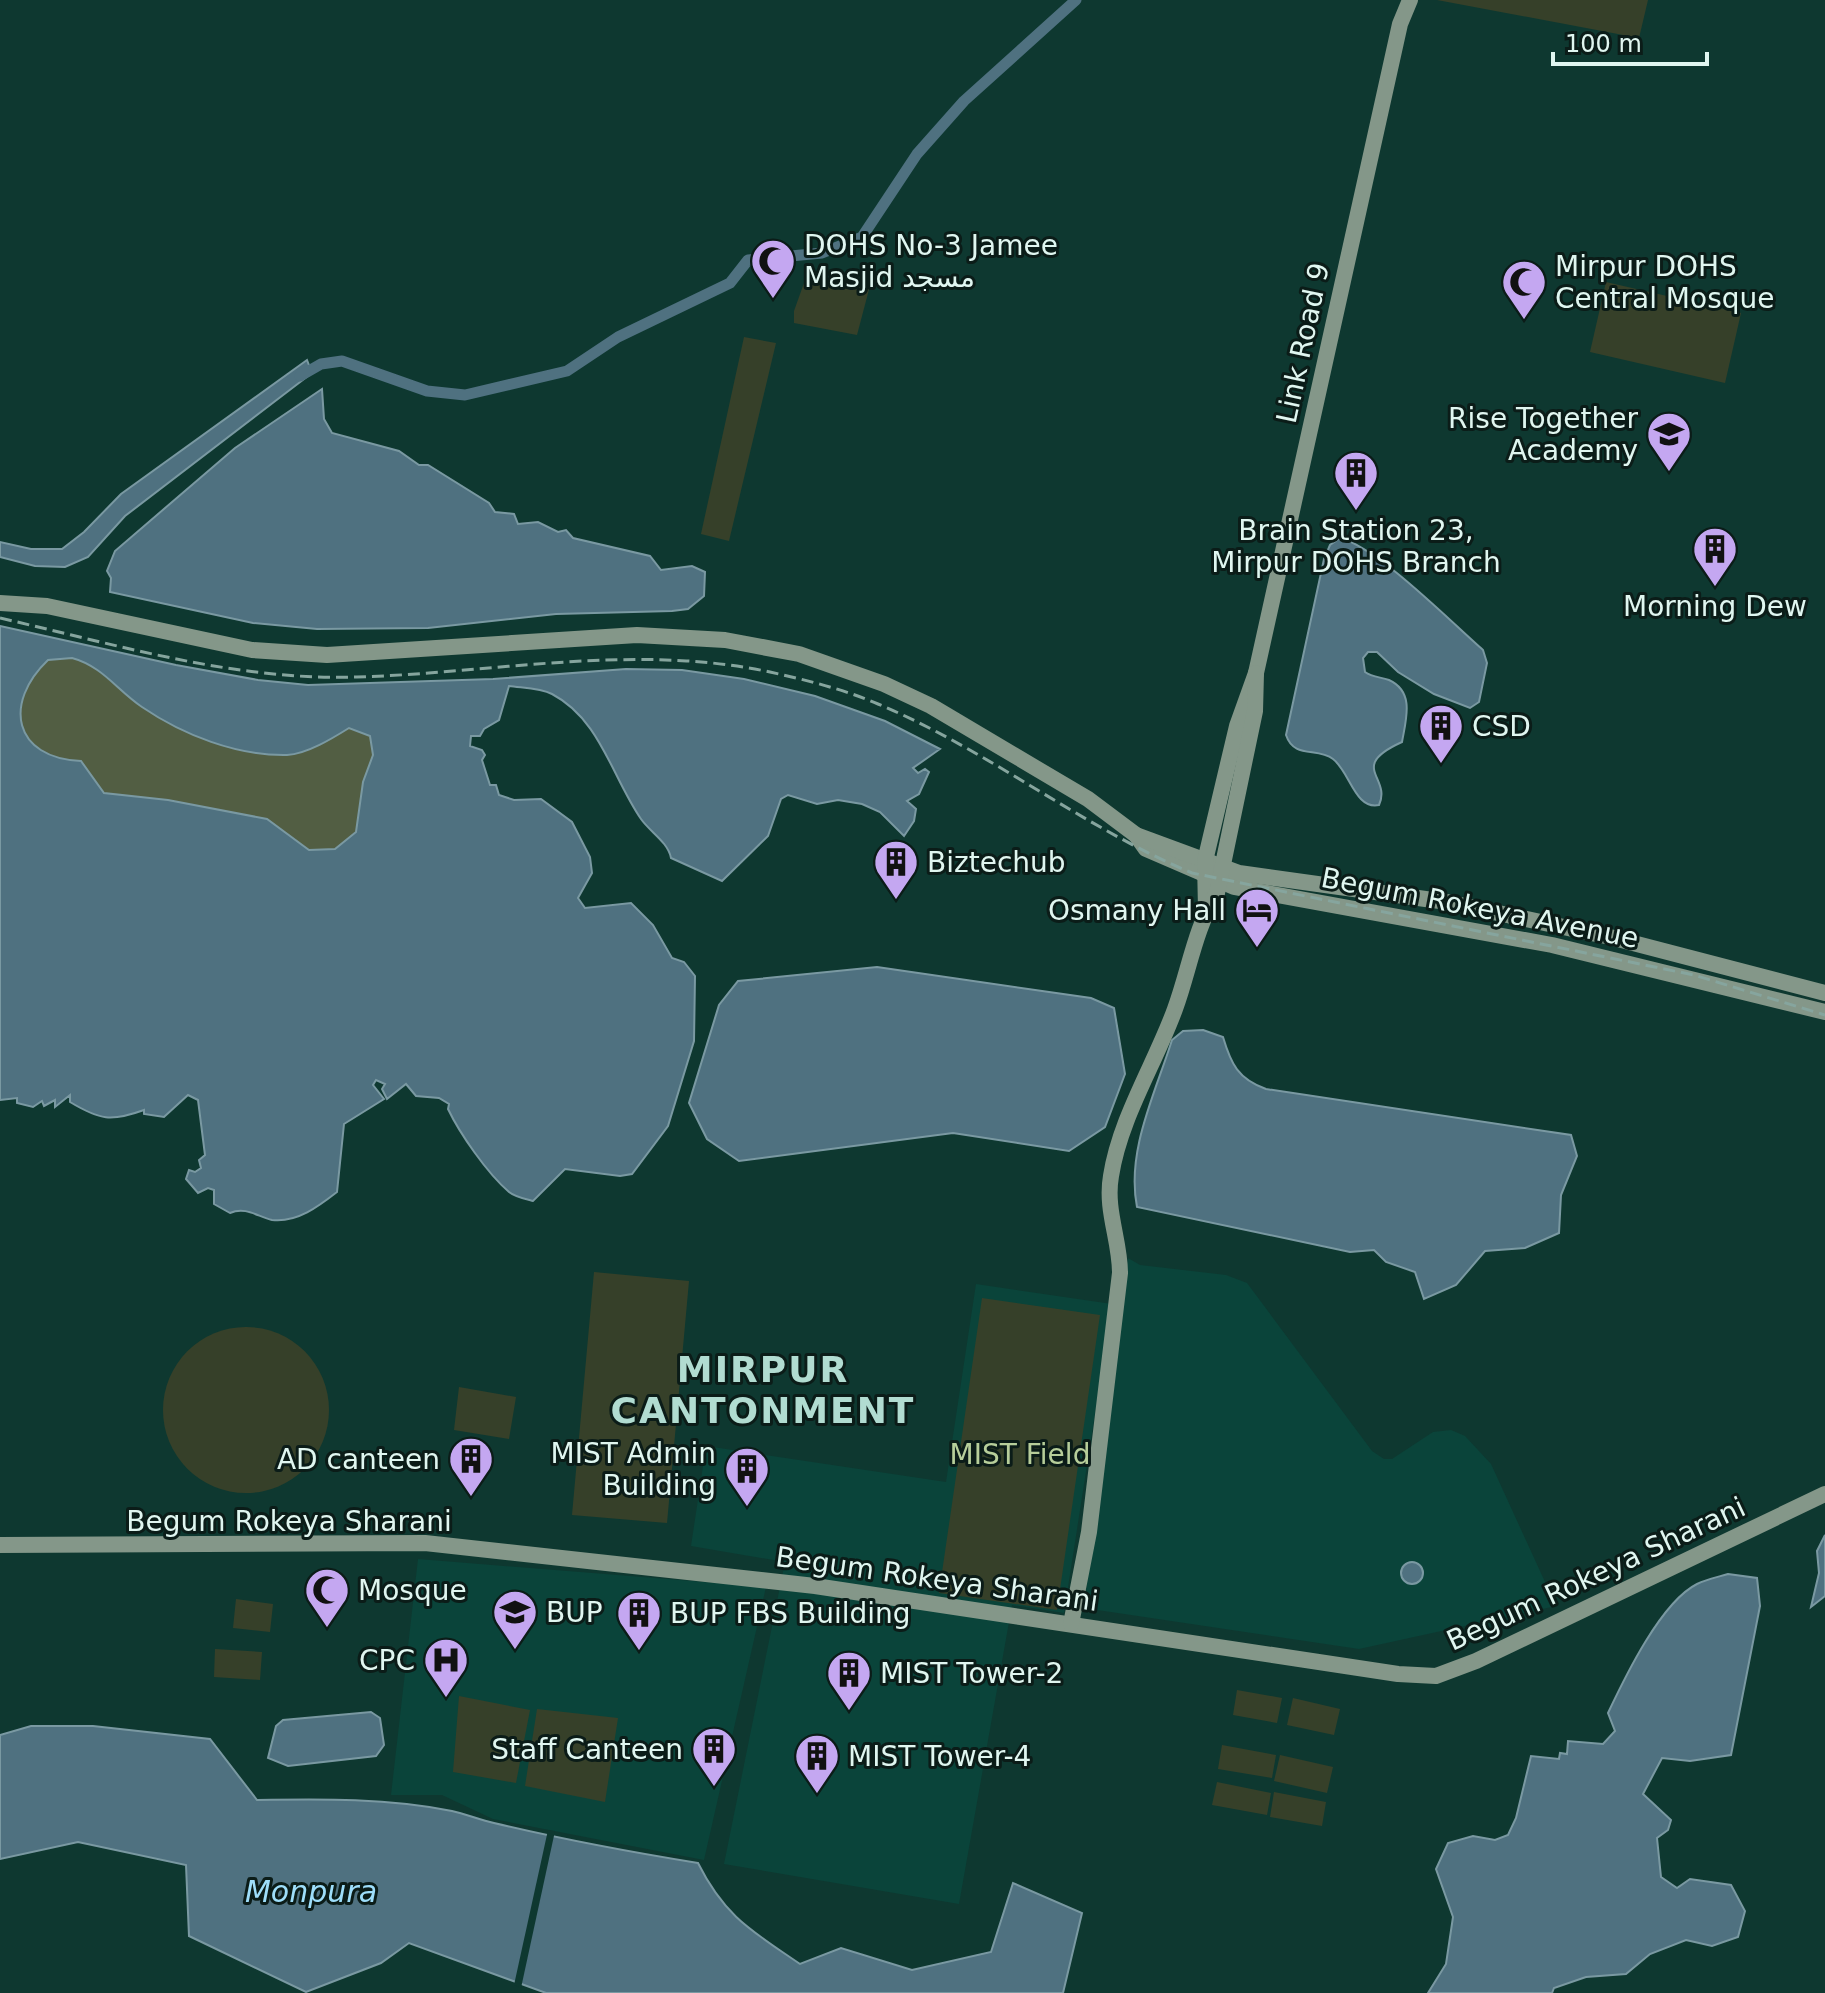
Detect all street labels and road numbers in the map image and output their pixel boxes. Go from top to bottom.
street label: Link Road 9 [1270,260,1336,426]
street label: Begum Rokeya Avenue [1319,861,1641,955]
street label: Begum Rokeya Sharani [1442,1490,1750,1658]
street label: Begum Rokeya Sharani [126,1505,452,1538]
street label: Begum Rokeya Sharani [774,1540,1100,1618]

